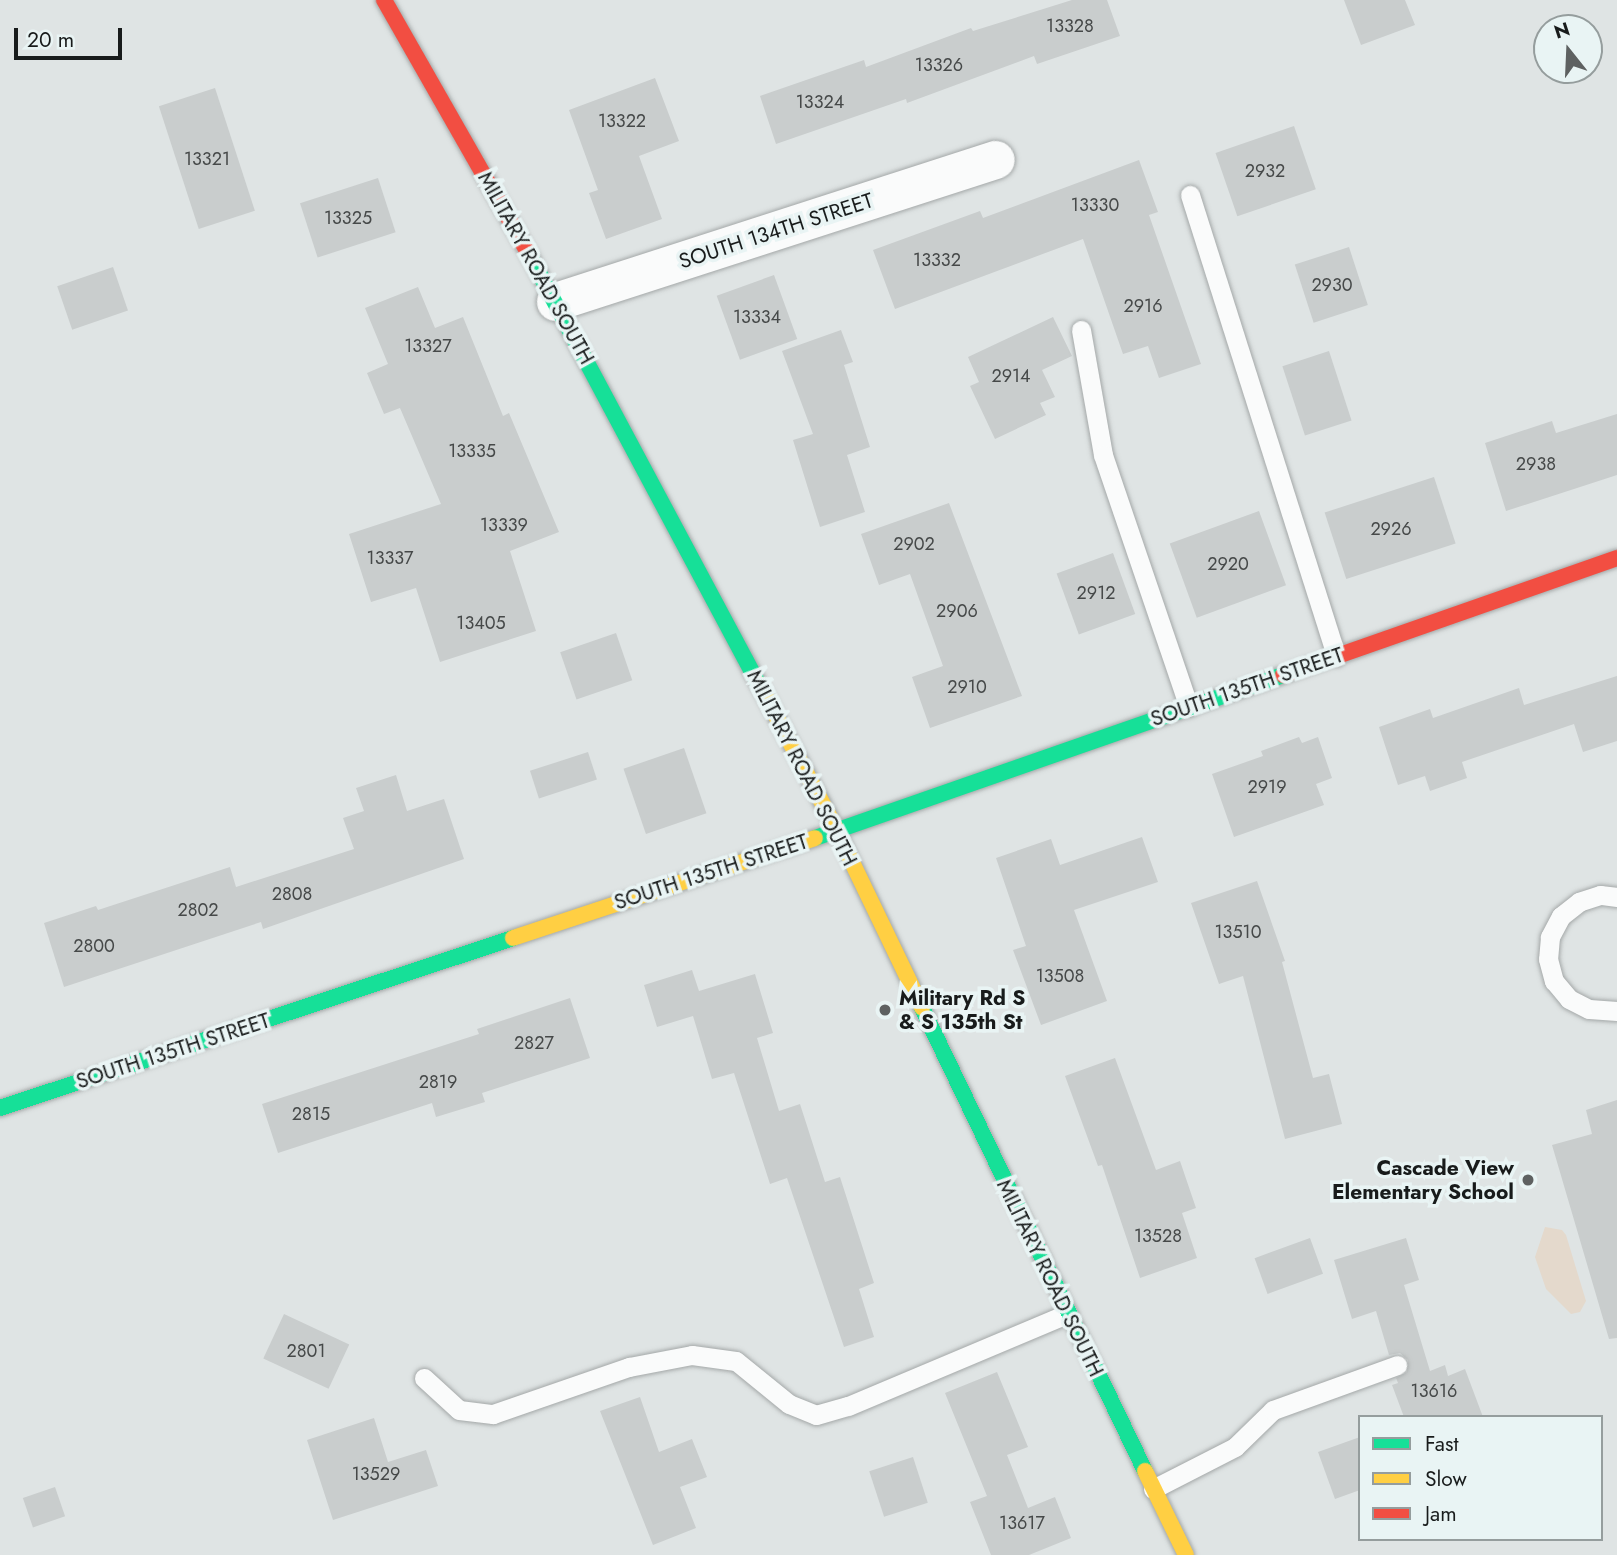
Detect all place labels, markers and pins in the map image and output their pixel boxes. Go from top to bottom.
place label: Military Rd S & S 135th St [899,985,1025,1035]
marker: Military Rd S & S 135th St [877,1002,893,1018]
place label: Cascade View Elementary School [1332,1155,1514,1205]
marker: Cascade View Elementary School [1520,1172,1536,1188]

